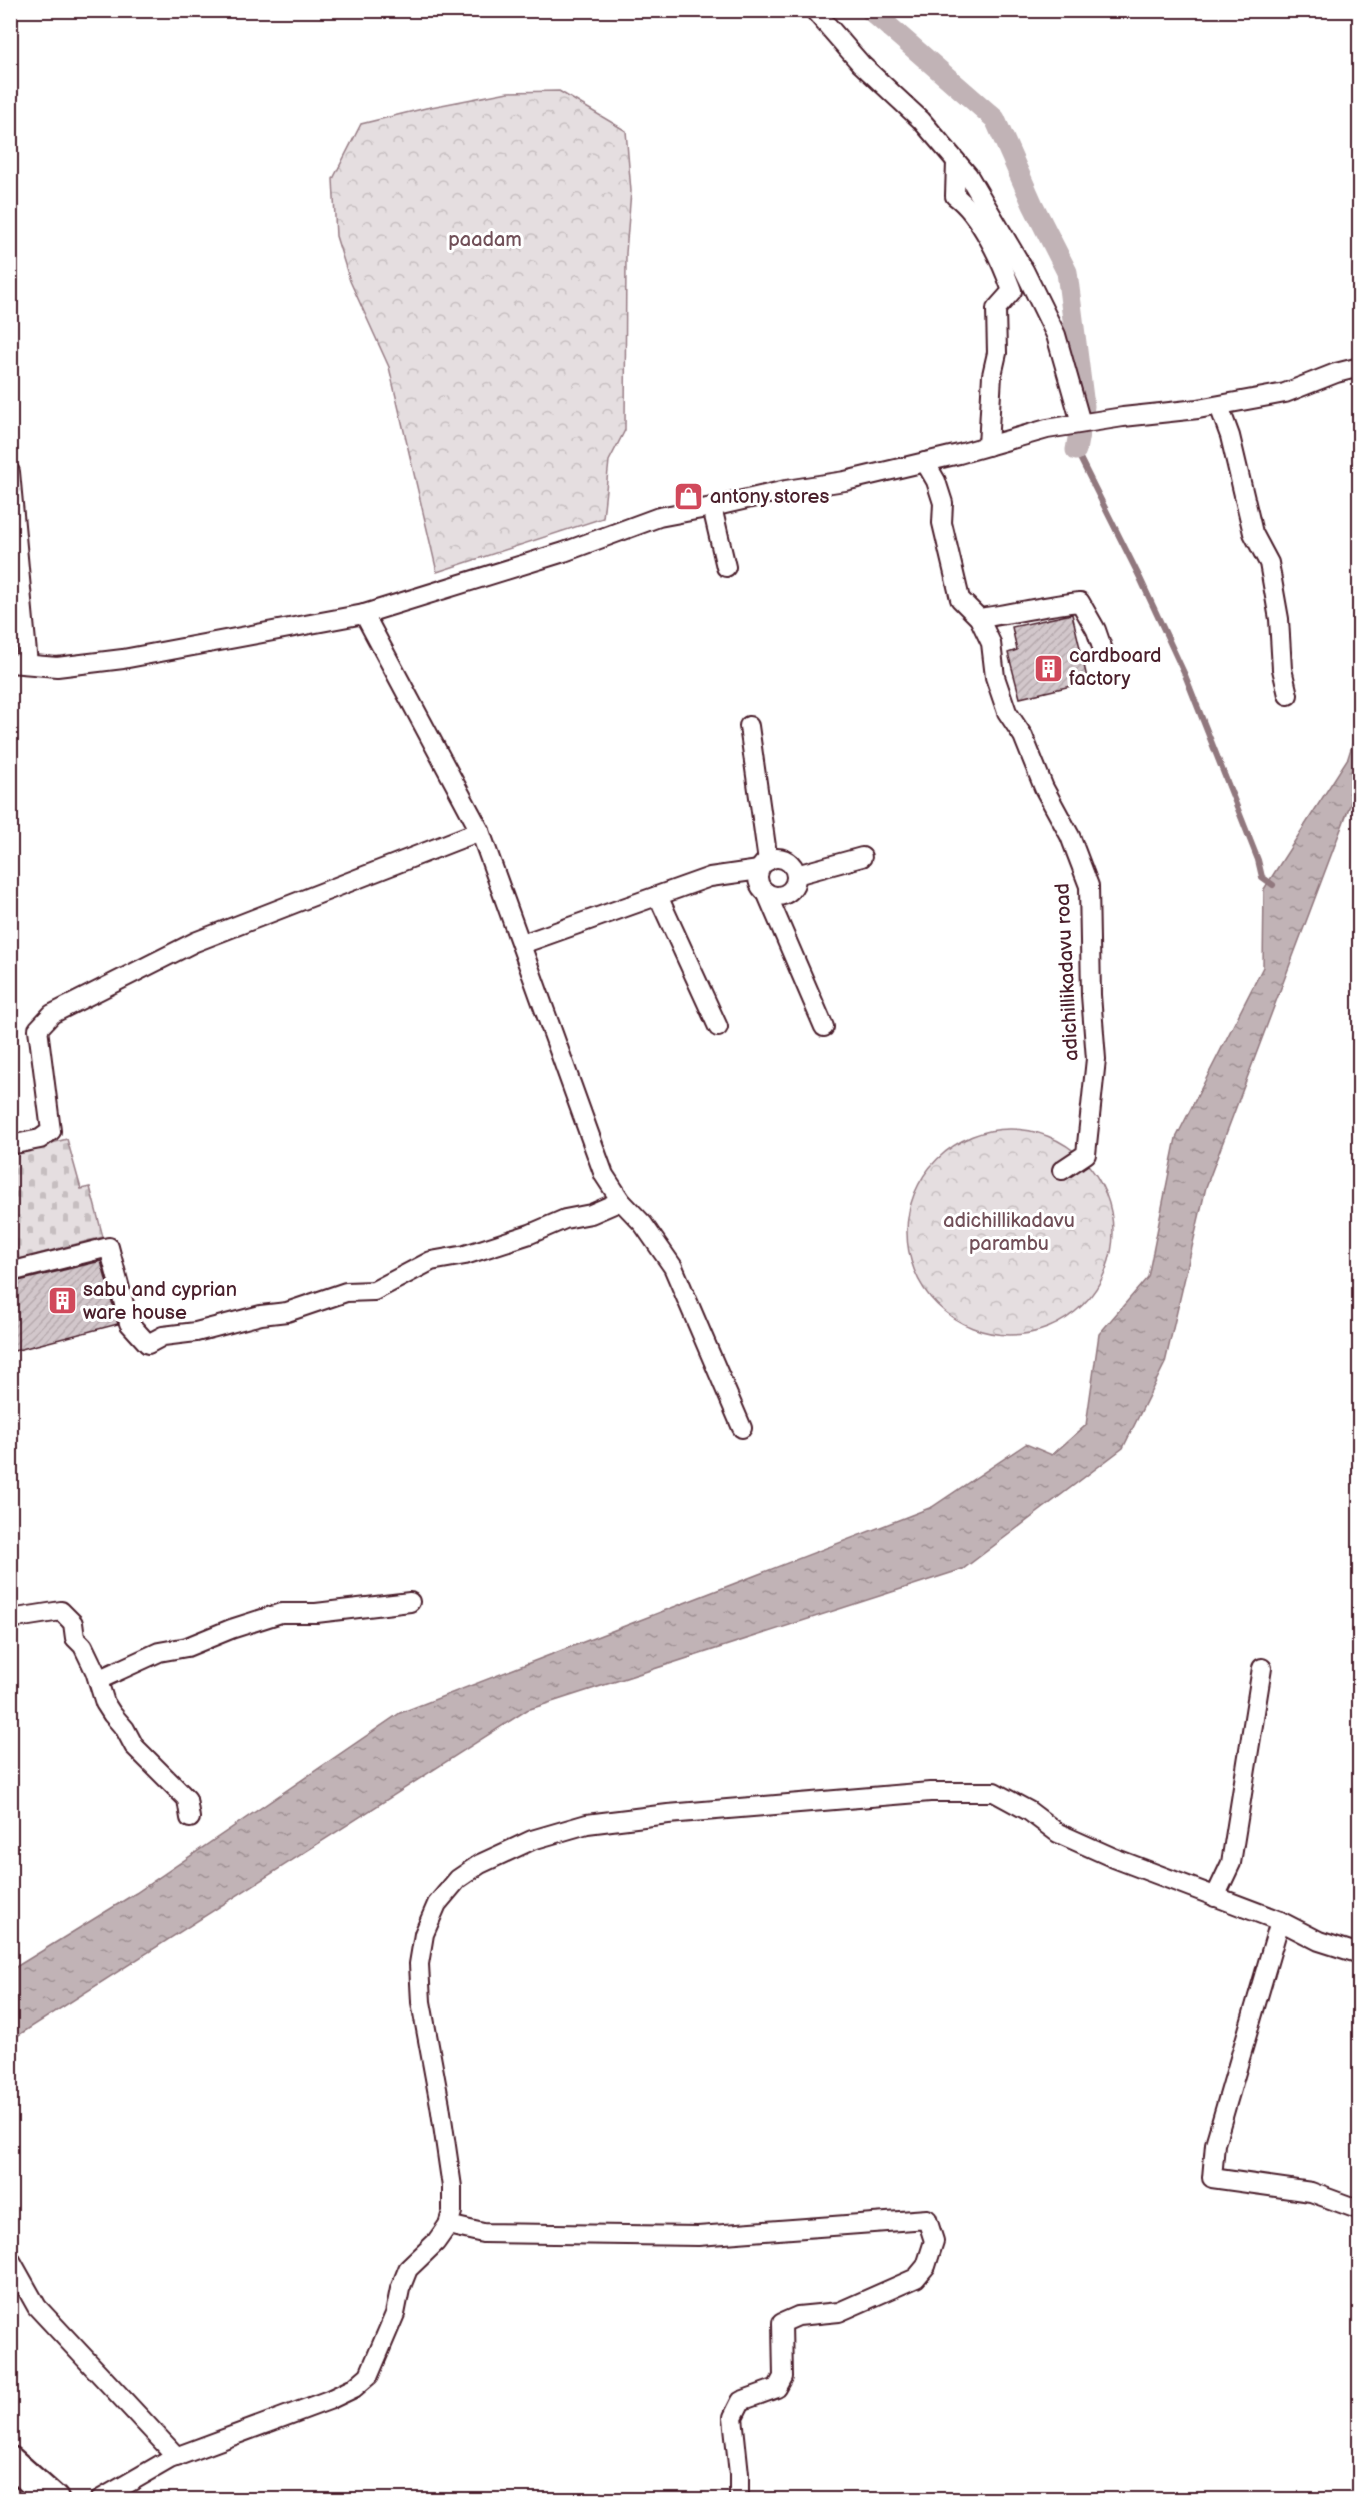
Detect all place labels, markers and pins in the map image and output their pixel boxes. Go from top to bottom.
shop icon: antony stores [673,481,705,513]
place label: antony stores [710,485,829,509]
place label: cardboard factory [1069,644,1161,691]
building icon: cardboard factory [1032,652,1064,684]
place label: sabu and cyprian ware house [83,1278,237,1325]
building icon: sabu and cyprian ware house [46,1285,78,1317]

